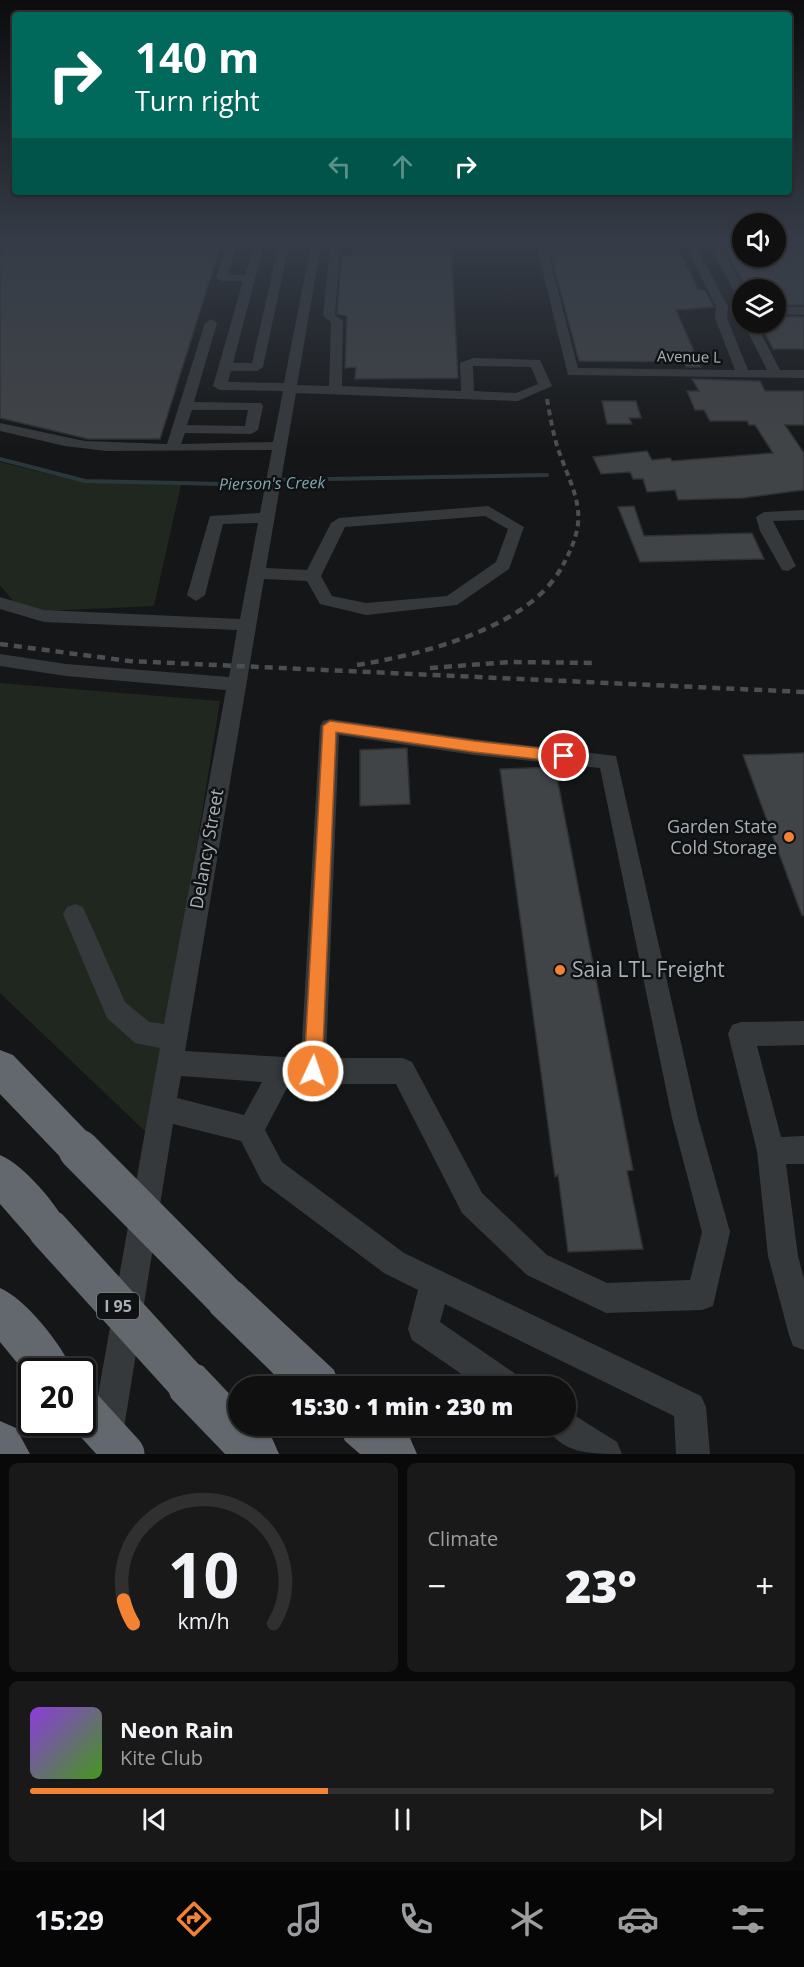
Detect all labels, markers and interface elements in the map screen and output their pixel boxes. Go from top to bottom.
text: 140 m [135,28,259,85]
icon: right [36,36,114,114]
text: Turn right [135,82,260,119]
icon: left [323,150,356,183]
icon: ahead [386,150,419,183]
icon: right [449,150,482,183]
map controls [732,213,786,333]
button: sound [732,213,786,267]
button: layers [732,279,786,333]
street label: Avenue L [657,345,721,367]
water label: Pierson's Creek [219,471,327,495]
pin [538,730,589,781]
icon: arrive [547,739,580,772]
street label: Delancy Street [184,787,228,911]
place label: Garden State Cold Storage [667,814,777,859]
marker: Garden State Cold Storage [782,830,796,844]
place label: Saia LTL Freight [572,955,725,983]
marker: Saia LTL Freight [553,963,567,977]
position arrow [281,1039,345,1103]
road number: I 95 [97,1293,139,1319]
speed limit sign: 20 [18,1358,96,1436]
text: 15:30 · 1 min · 230 m [291,1391,513,1421]
text: Climate [428,1525,498,1552]
text: 10 [168,1531,239,1616]
text: 23° [565,1555,637,1616]
text: − [428,1563,446,1608]
text: + [755,1563,774,1608]
text: km/h [177,1607,229,1636]
text: Neon Rain [120,1714,234,1744]
text: Kite Club [120,1744,203,1771]
icon: previous [138,1803,171,1836]
icon: pause [386,1803,419,1836]
icon: next [634,1803,667,1836]
icon: directions [173,1898,215,1940]
icon: music [284,1898,326,1940]
icon: phone [395,1898,437,1940]
icon: climate [506,1898,548,1940]
icon: car [617,1898,659,1940]
icon: filters [727,1898,769,1940]
text: 15:29 [34,1901,104,1938]

